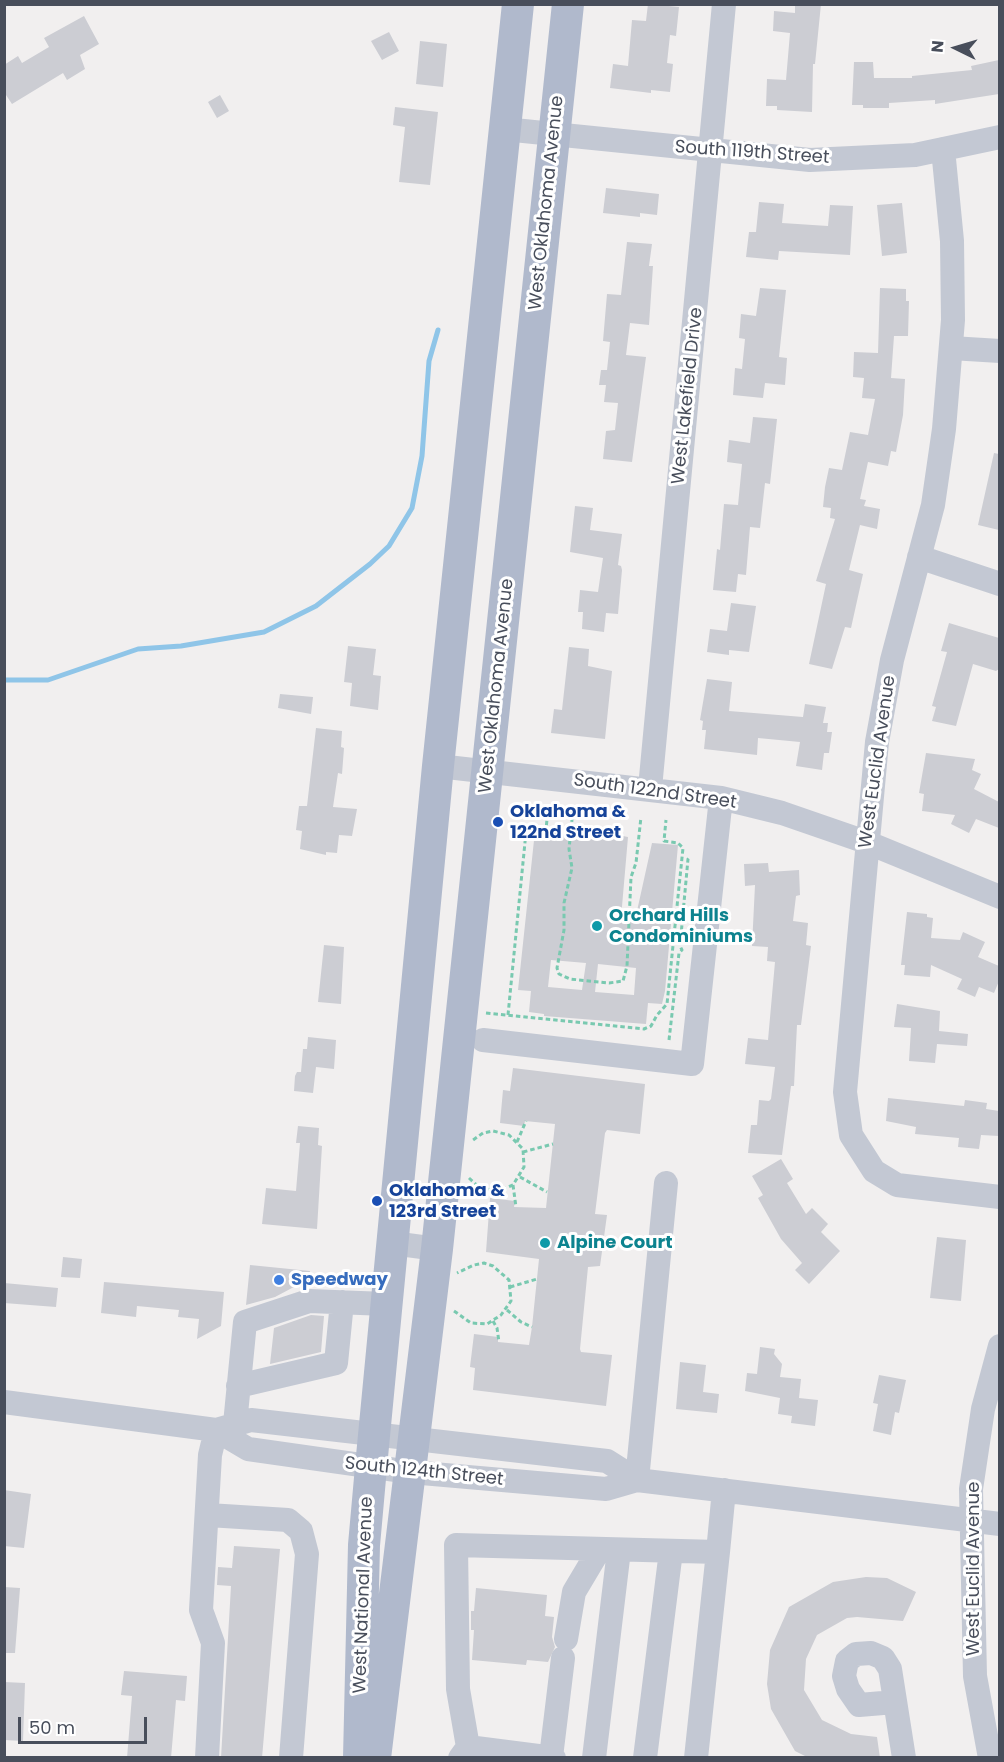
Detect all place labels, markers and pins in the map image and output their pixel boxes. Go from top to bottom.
place label: Oklahoma & 122nd Street [510,801,626,844]
marker: Oklahoma & 122nd Street [491,815,505,829]
place label: Orchard Hills Condominiums [609,905,753,948]
marker: Orchard Hills Condominiums [590,919,604,933]
place label: Oklahoma & 123rd Street [389,1180,505,1222]
marker: Oklahoma & 123rd Street [370,1194,384,1208]
place label: Alpine Court [557,1232,672,1254]
marker: Alpine Court [538,1236,552,1250]
place label: Speedway [291,1269,388,1291]
marker: Speedway [272,1273,286,1287]

